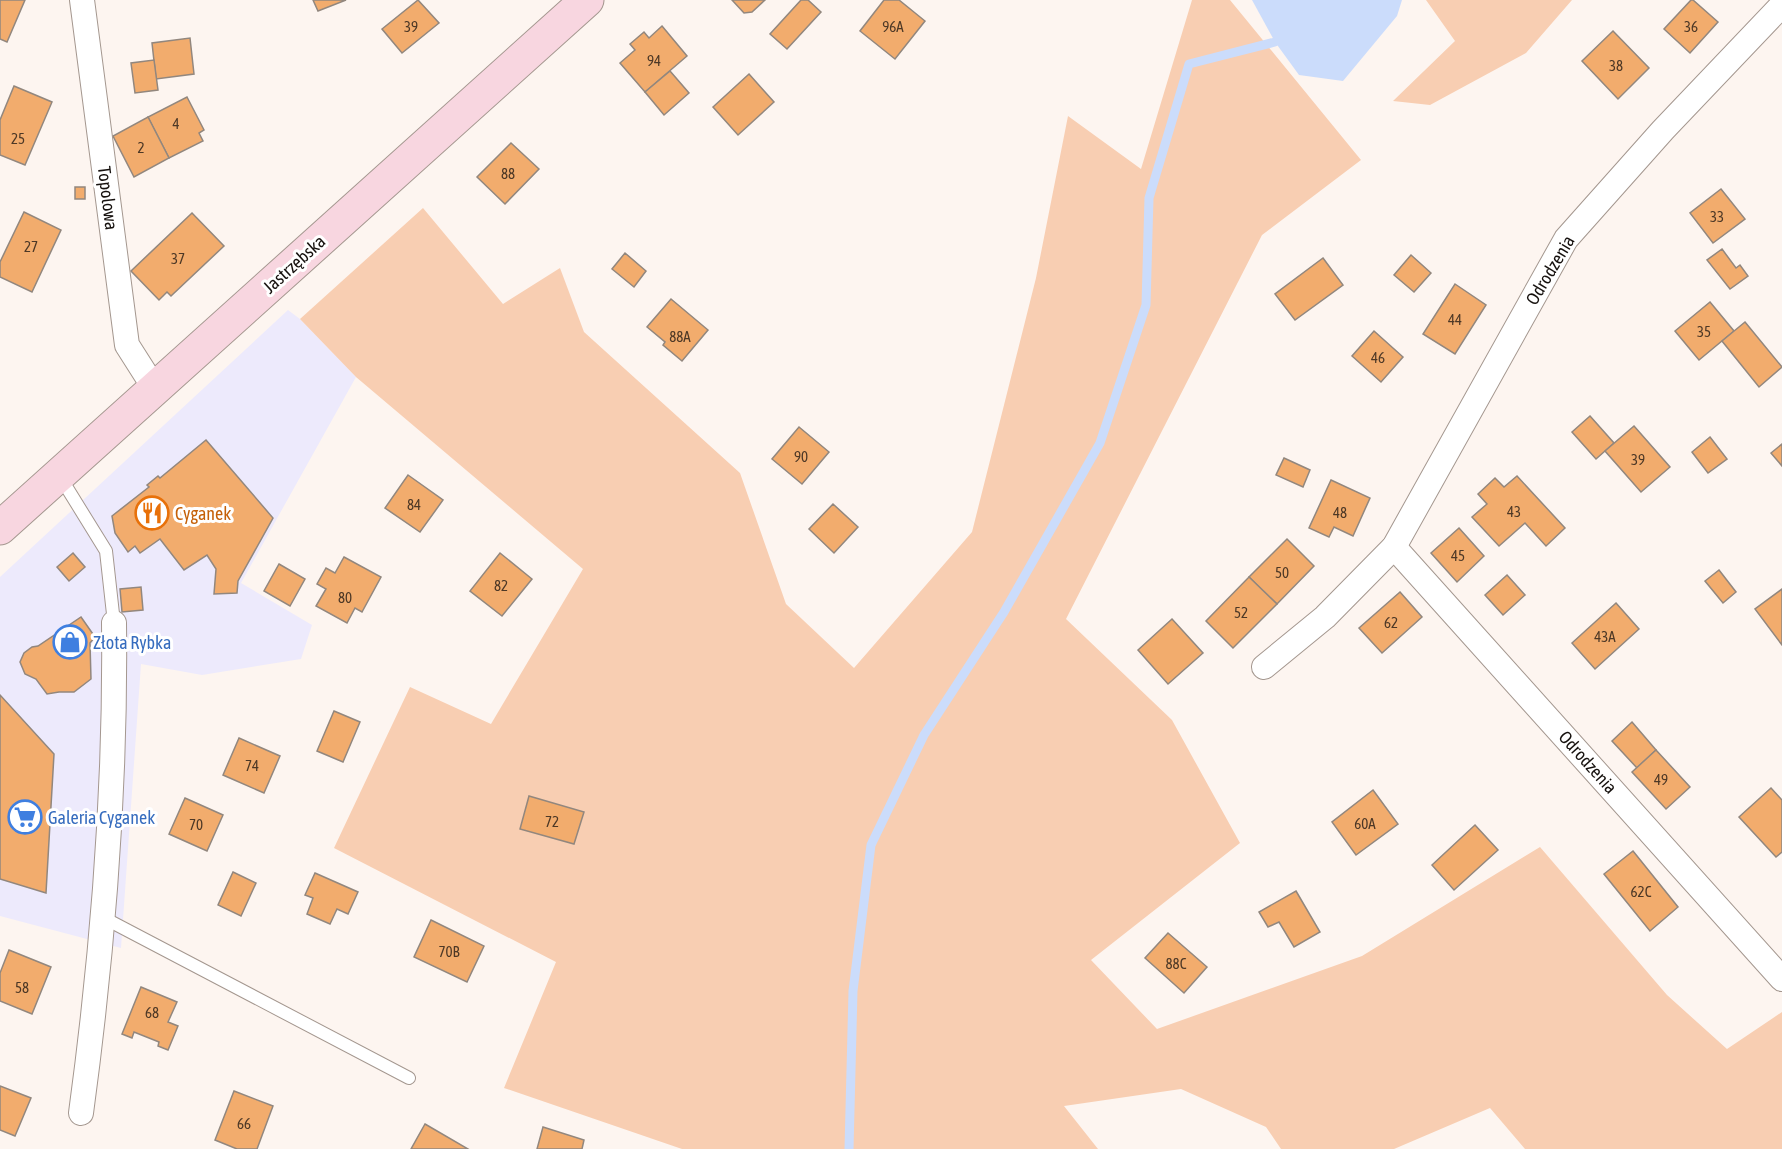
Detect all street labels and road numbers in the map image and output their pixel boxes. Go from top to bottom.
street label: Topolowa [94,165,122,231]
street label: Jastrzębska [258,231,330,297]
street label: Odrodzenia [1521,232,1579,308]
street label: Odrodzenia [1554,726,1622,798]

